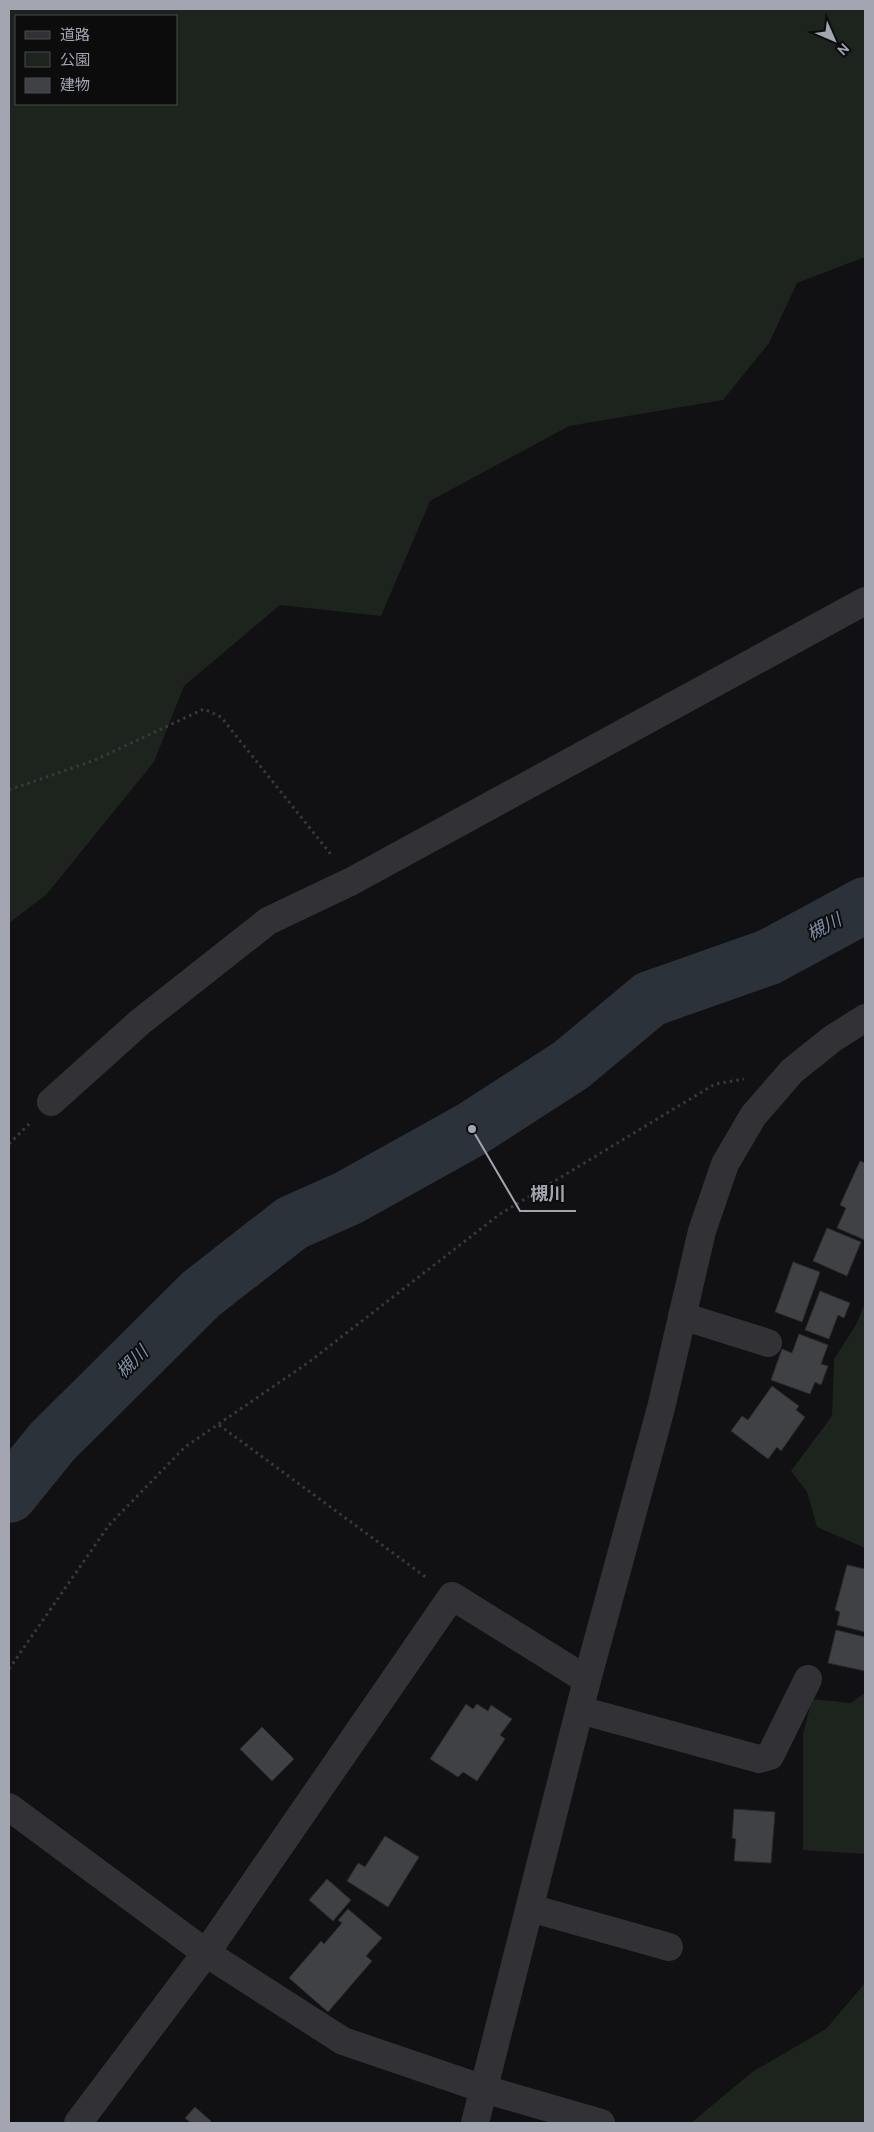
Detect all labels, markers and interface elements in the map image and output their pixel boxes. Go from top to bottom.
legend [15,15,178,105]
north arrow [809,15,859,65]
text: 道路 [60,26,90,44]
text: N [833,39,853,59]
text: 公園 [60,51,90,69]
text: 建物 [60,76,90,94]
water label: 槻川 [803,908,847,945]
callout: 槻川 [520,1178,576,1211]
text: 槻川 [530,1183,566,1205]
water label: 槻川 [111,1340,154,1383]

